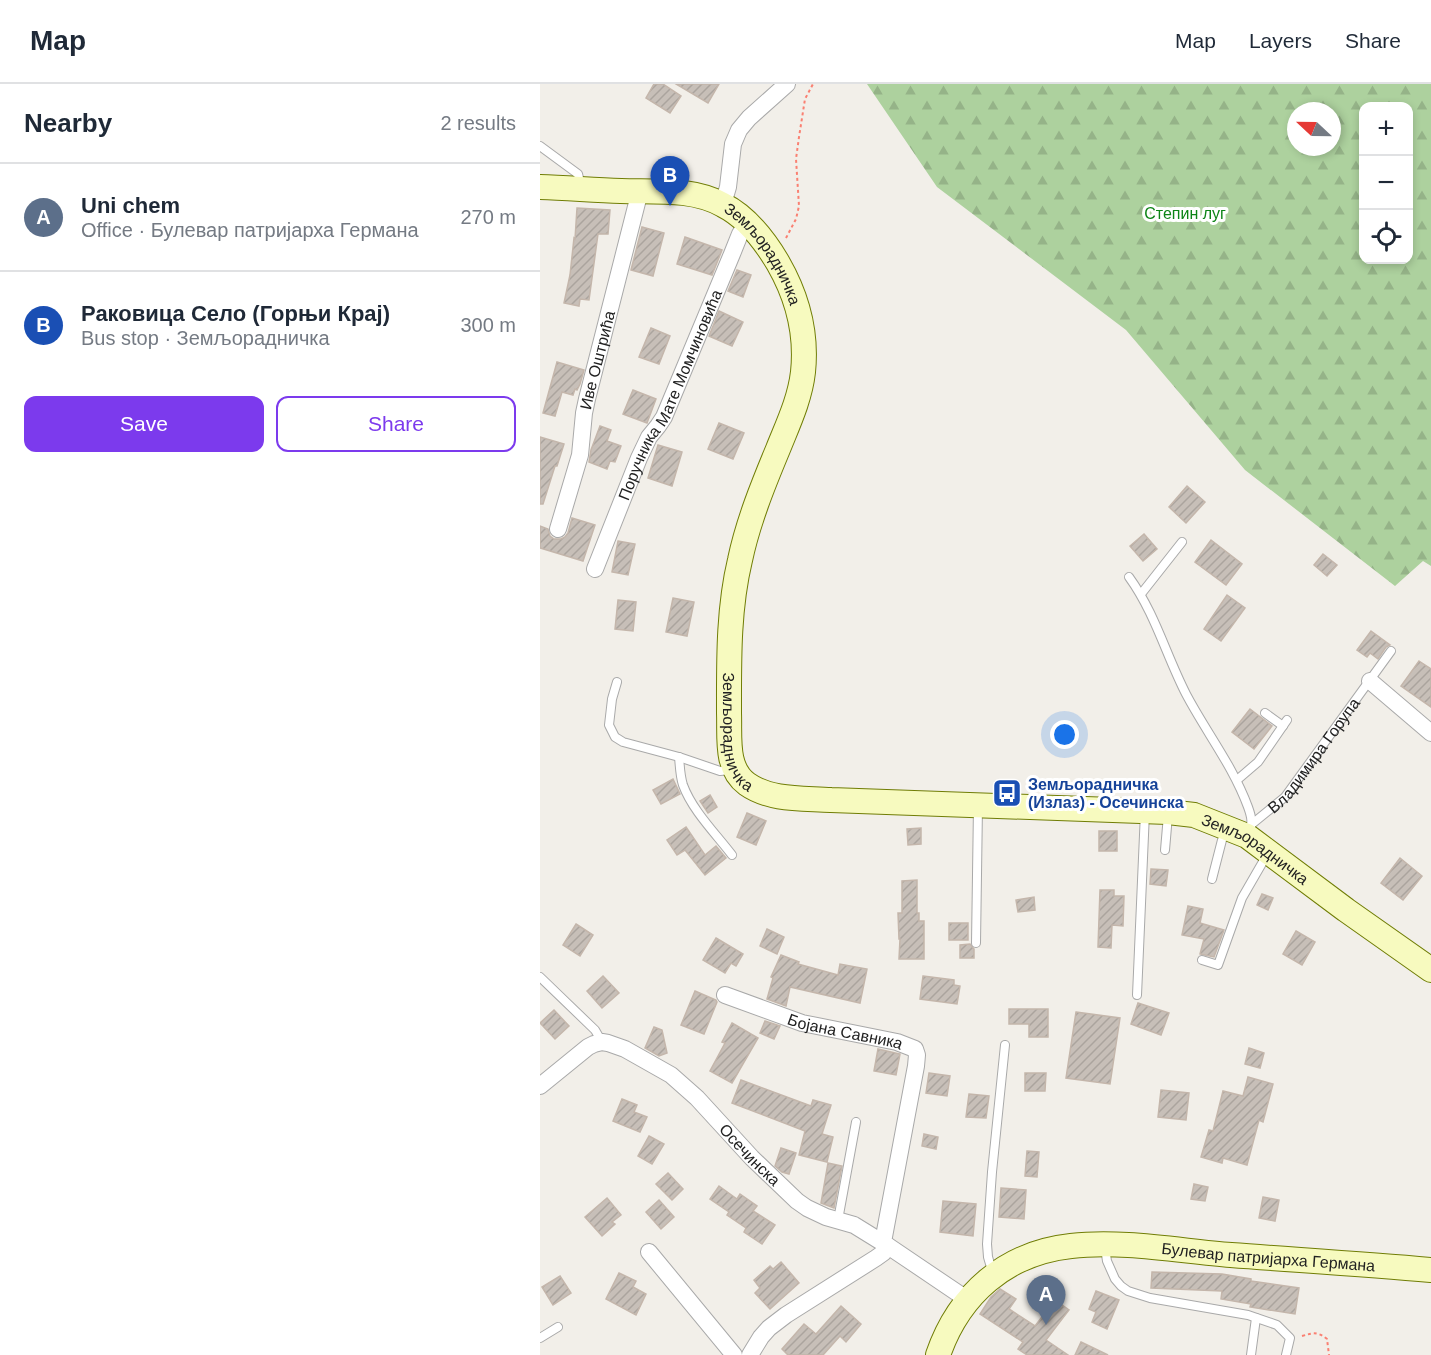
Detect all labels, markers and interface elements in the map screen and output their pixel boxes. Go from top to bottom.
text: Map [30,25,86,56]
text: Map [1175,29,1216,52]
text: Layers [1249,29,1312,52]
text: Share [1345,29,1401,52]
north arrow [1287,102,1341,156]
map controls [1359,102,1413,264]
button: + [1359,102,1413,156]
text: Nearby [24,108,112,138]
text: 2 results [440,112,516,134]
pin: B [650,156,690,206]
button: − [1359,156,1413,210]
text: Uni chem [81,193,180,218]
street label: Земљорадничка [721,200,804,307]
park label: Степин луг [1144,205,1226,222]
text: A [36,206,51,228]
text: 270 m [460,206,516,228]
button: locate [1359,210,1413,264]
text: Office · Булевар патријарха Германа [81,219,419,241]
street label: Поручника Мате Момчиновића [615,287,725,503]
text: Раковица Село (Горњи Крај) [81,301,390,326]
street label: Иве Оштрића [577,309,618,411]
text: B [36,314,51,336]
text: 300 m [460,314,516,336]
text: Bus stop · Земљорадничка [81,327,330,349]
button: Save [24,396,264,452]
button: Share [276,396,516,452]
street label: Земљорадничка [720,672,756,795]
street label: Владимира Горупа [1265,695,1363,816]
your location [1050,720,1079,749]
place label: Земљорадничка (Излаз) - Осечинска [1028,776,1184,811]
bus stop icon: Земљорадничка (Излаз) - Осечинска [991,777,1023,809]
street label: Земљорадничка [1199,811,1312,888]
street label: Бојана Савника [785,1011,905,1053]
street label: Осечинска [716,1121,783,1189]
street label: Булевар патријарха Германа [1161,1240,1376,1274]
pin: A [1026,1276,1066,1325]

